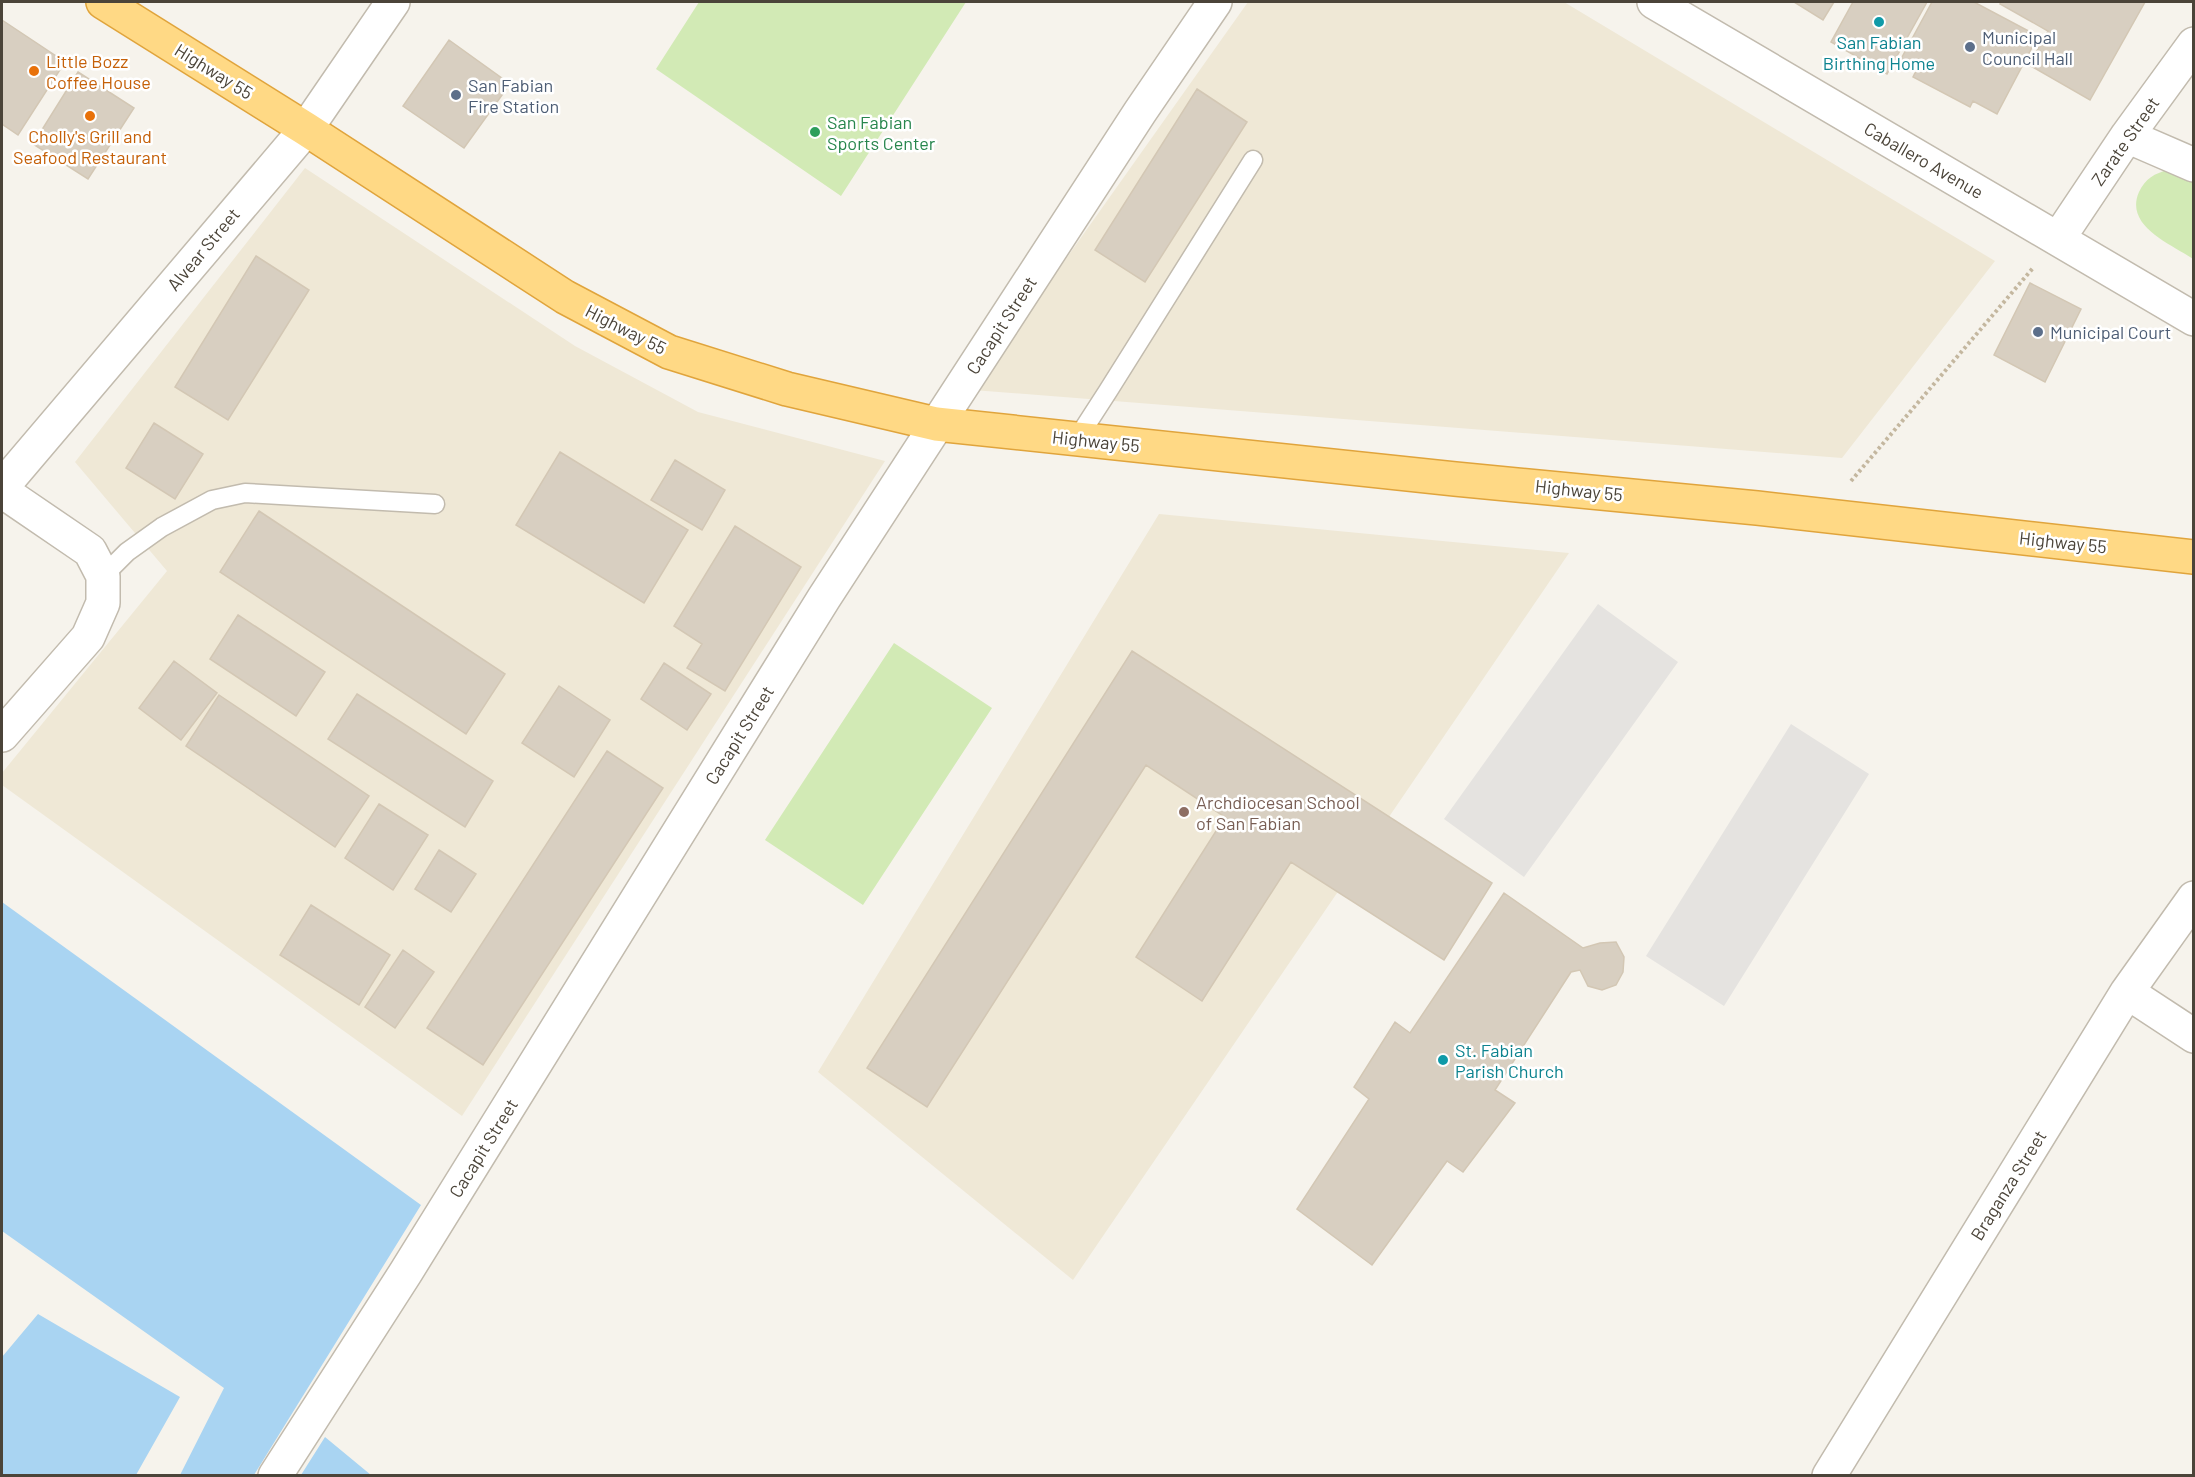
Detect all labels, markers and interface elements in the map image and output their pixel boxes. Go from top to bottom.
marker: San Fabian Birthing Home [1872,15,1886,29]
place label: Municipal Council Hall [1982,26,2073,69]
place label: San Fabian Birthing Home [1823,31,1935,74]
street label: Highway 55 [171,38,257,104]
marker: Municipal Council Hall [1963,40,1977,54]
place label: Little Bozz Coffee House [46,50,151,93]
marker: Little Bozz Coffee House [27,64,41,78]
place label: San Fabian Fire Station [468,74,559,117]
marker: San Fabian Fire Station [449,88,463,102]
street label: Zarate Street [2086,92,2164,190]
marker: Cholly's Grill and Seafood Restaurant [83,109,97,123]
place label: San Fabian Sports Center [827,111,936,154]
street label: Caballero Avenue [1860,117,1988,203]
place label: Cholly's Grill and Seafood Restaurant [13,125,167,168]
marker: San Fabian Sports Center [808,125,822,139]
street label: Alvear Street [162,203,244,295]
street label: Cacapit Street [961,272,1041,378]
street label: Highway 55 [582,299,670,359]
place label: Municipal Court [2050,321,2171,343]
marker: Municipal Court [2031,325,2045,339]
street label: Highway 55 [1051,425,1141,457]
street label: Highway 55 [1534,474,1624,506]
street label: Highway 55 [2018,526,2108,558]
street label: Cacapit Street [700,682,778,788]
place label: Archdiocesan School of San Fabian [1196,791,1360,834]
marker: Archdiocesan School of San Fabian [1177,805,1191,819]
place label: St. Fabian Parish Church [1455,1039,1564,1082]
marker: St. Fabian Parish Church [1436,1053,1450,1067]
street label: Cacapit Street [444,1095,522,1201]
street label: Braganza Street [1965,1126,2051,1244]

